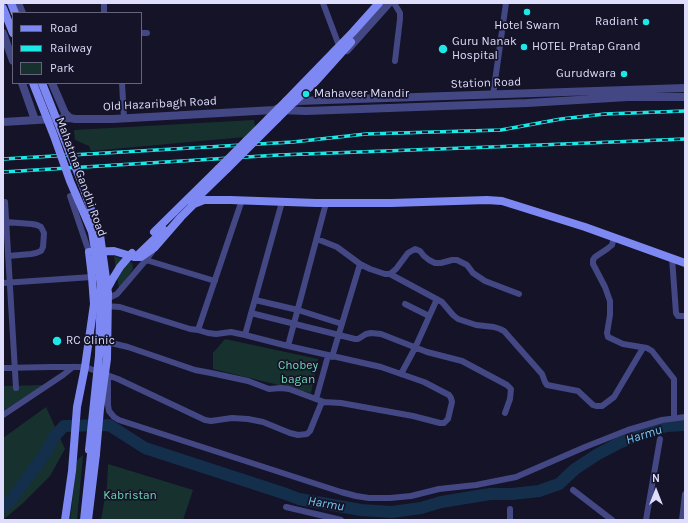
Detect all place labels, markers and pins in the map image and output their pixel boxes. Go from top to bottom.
marker: Hotel Swarn [522,7,532,17]
place label: Radiant [595,15,638,29]
marker: Radiant [641,17,651,27]
place label: Hotel Swarn [494,19,560,33]
place label: Guru Nanak Hospital [452,35,517,63]
place label: HOTEL Pratap Grand [532,40,641,54]
marker: HOTEL Pratap Grand [519,42,529,52]
marker: Guru Nanak Hospital [437,43,449,55]
place label: Gurudwara [556,67,616,81]
marker: Gurudwara [619,69,629,79]
place label: Mahaveer Mandir [314,87,409,101]
marker: Mahaveer Mandir [301,89,311,99]
place label: RC Clinic [66,334,115,348]
marker: RC Clinic [51,335,63,347]

